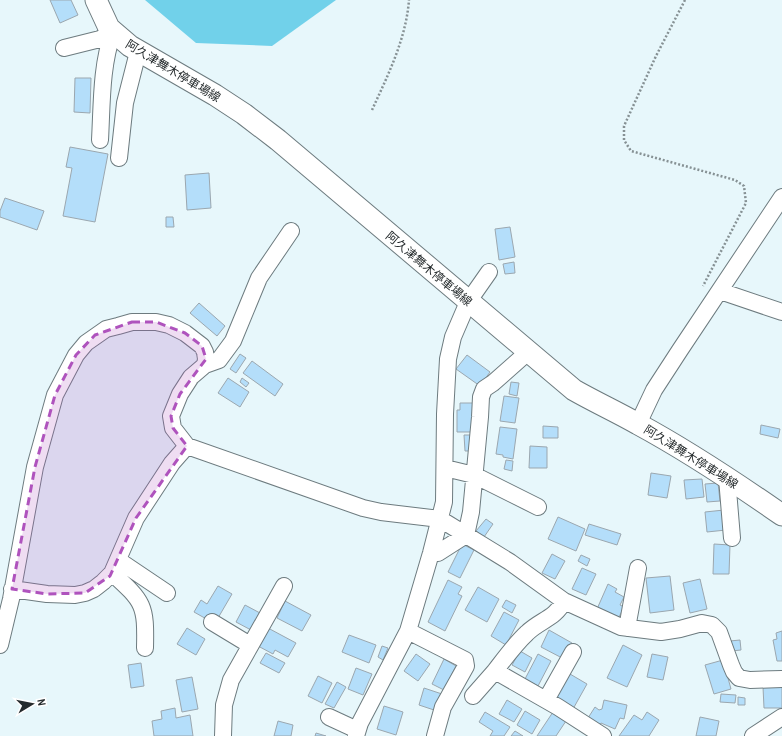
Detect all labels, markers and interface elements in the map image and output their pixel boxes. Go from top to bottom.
street label: 阿久津舞木停車場線 [123,36,223,106]
street label: 阿久津舞木停車場線 [382,228,476,310]
street label: 阿久津舞木停車場線 [641,422,741,492]
north arrow [12,684,52,724]
text: N [34,698,49,707]

